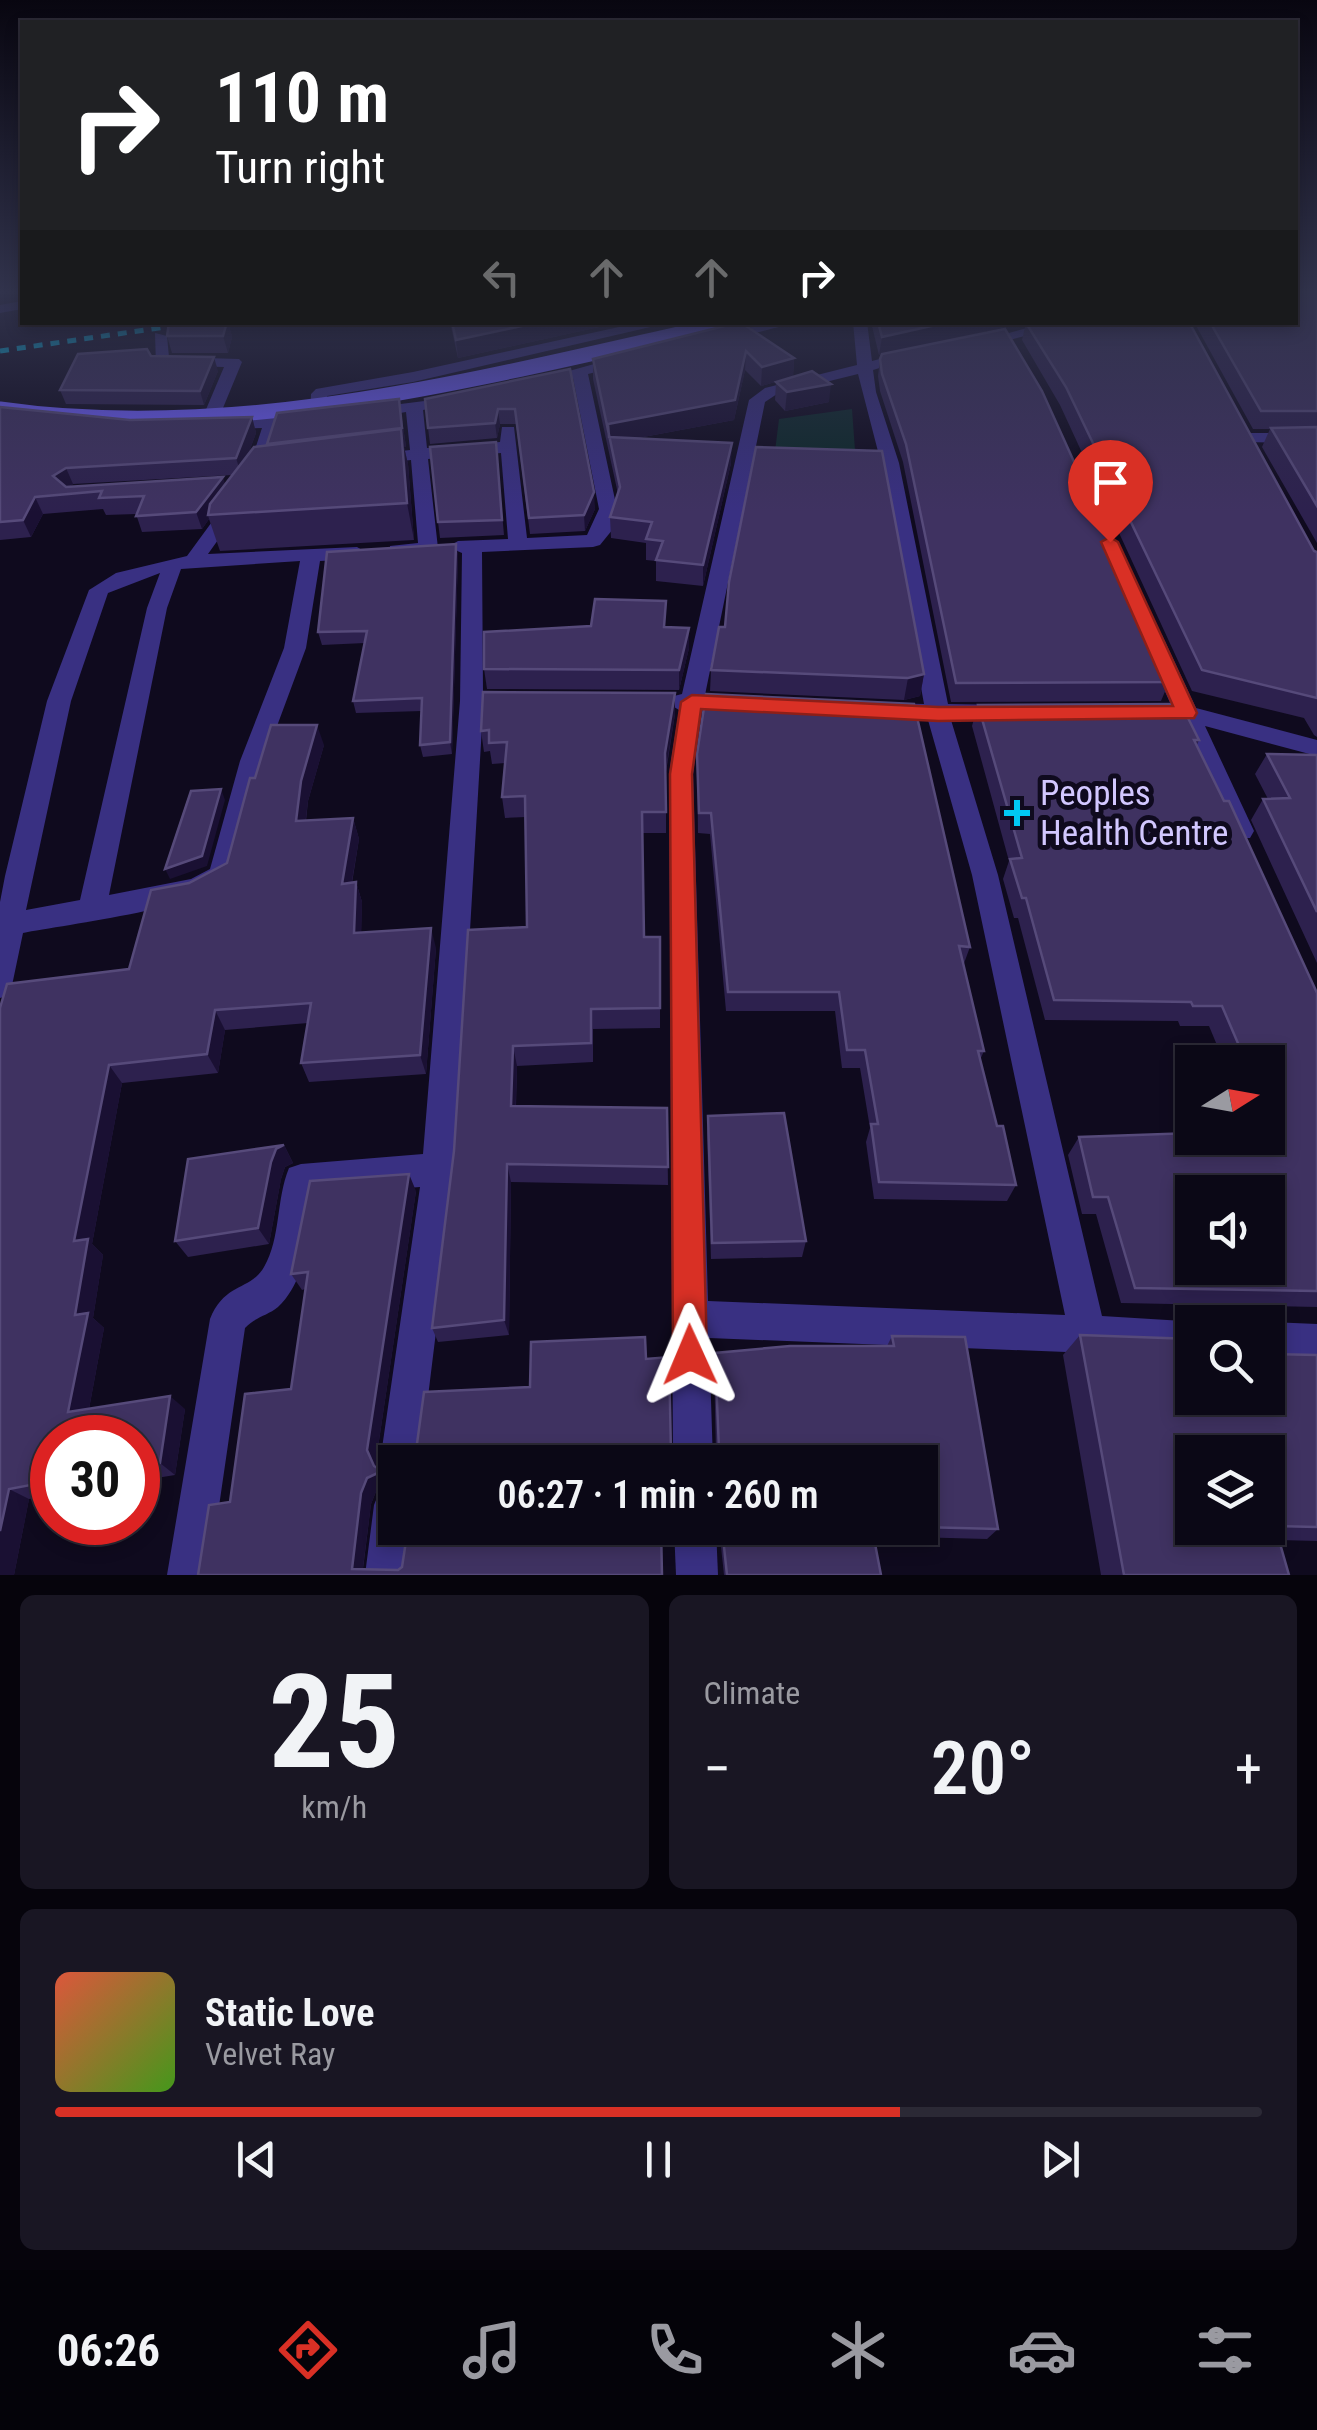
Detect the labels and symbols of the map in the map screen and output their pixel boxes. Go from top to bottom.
pin [1068,440,1153,543]
place label: Peoples Health Centre [1040,773,1229,854]
marker: Peoples Health Centre [1004,800,1030,826]
north arrow [1175,1045,1285,1155]
position arrow [638,1303,742,1407]
speed limit sign: 30 [30,1415,160,1545]

